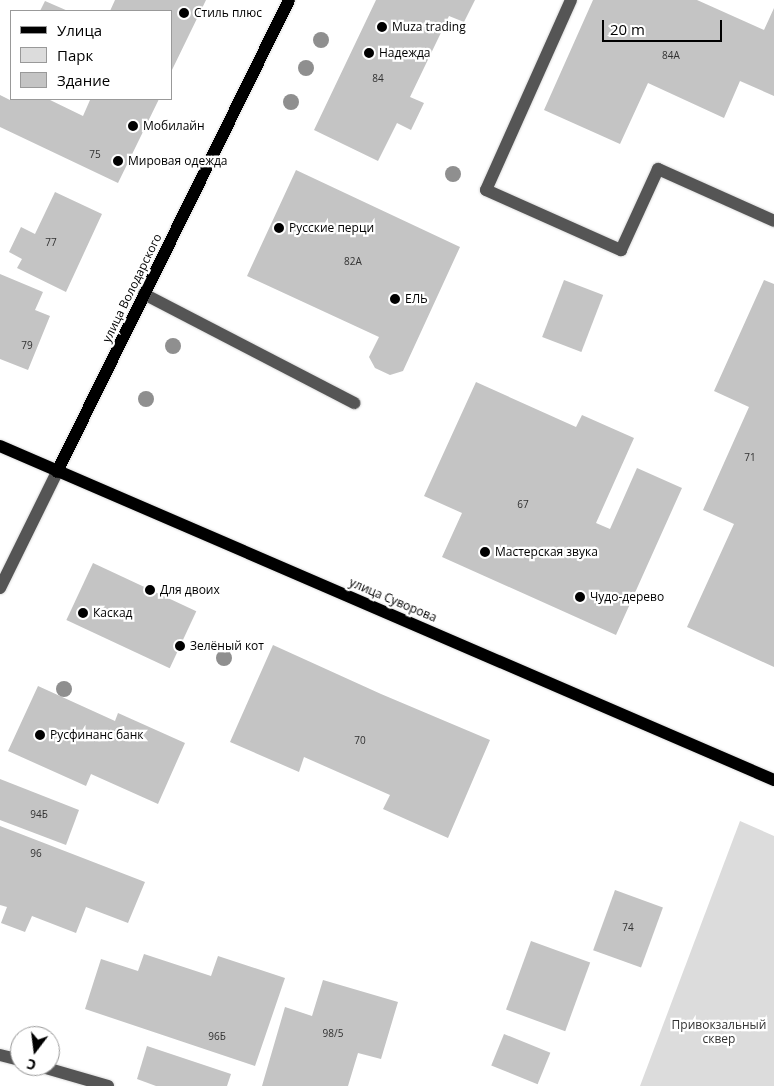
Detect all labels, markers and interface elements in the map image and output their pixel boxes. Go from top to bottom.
place label: Стиль плюс [194,6,262,20]
marker: Стиль плюс [178,7,190,19]
legend [10,10,172,100]
scale bar [604,10,724,42]
text: 20 m [610,19,645,39]
text: Улица [57,20,102,40]
place label: Muza trading [392,20,466,34]
marker: Muza trading [376,21,388,33]
text: Парк [57,45,93,65]
place label: Надежда [379,46,431,60]
marker: Надежда [363,47,375,59]
house number: 84А [662,50,680,62]
text: Здание [57,70,110,90]
house number: 84 [372,73,384,85]
place label: Мобилайн [143,119,205,133]
marker: Мобилайн [127,120,139,132]
house number: 75 [89,149,101,161]
place label: Мировая одежда [128,154,228,168]
marker: Мировая одежда [112,155,124,167]
place label: Русские перци [289,221,374,235]
marker: Русские перци [273,222,285,234]
street label: улица Володарского [99,231,165,345]
house number: 77 [45,237,57,249]
house number: 82А [344,256,362,268]
place label: ЕЛЬ [405,292,428,306]
marker: ЕЛЬ [389,293,401,305]
house number: 79 [21,340,33,352]
house number: 71 [744,452,756,464]
house number: 67 [517,499,529,511]
place label: Мастерская звука [495,545,598,559]
marker: Мастерская звука [479,546,491,558]
street label: улица Суворова [347,575,439,625]
place label: Для двоих [160,583,220,597]
marker: Для двоих [144,584,156,596]
place label: Чудо-дерево [590,590,664,604]
marker: Чудо-дерево [574,591,586,603]
place label: Каскад [93,606,132,620]
marker: Каскад [77,607,89,619]
place label: Зелёный кот [190,639,264,653]
marker: Зелёный кот [174,640,186,652]
place label: Русфинанс банк [50,728,144,742]
marker: Русфинанс банк [34,729,46,741]
house number: 70 [354,735,366,747]
house number: 94Б [30,809,48,821]
house number: 96 [30,848,42,860]
house number: 74 [622,922,634,934]
park label: Привокзальный сквер [672,1018,766,1046]
north arrow [10,1026,60,1076]
house number: 98/5 [323,1028,343,1040]
house number: 96Б [208,1031,226,1043]
text: С [24,1055,38,1075]

